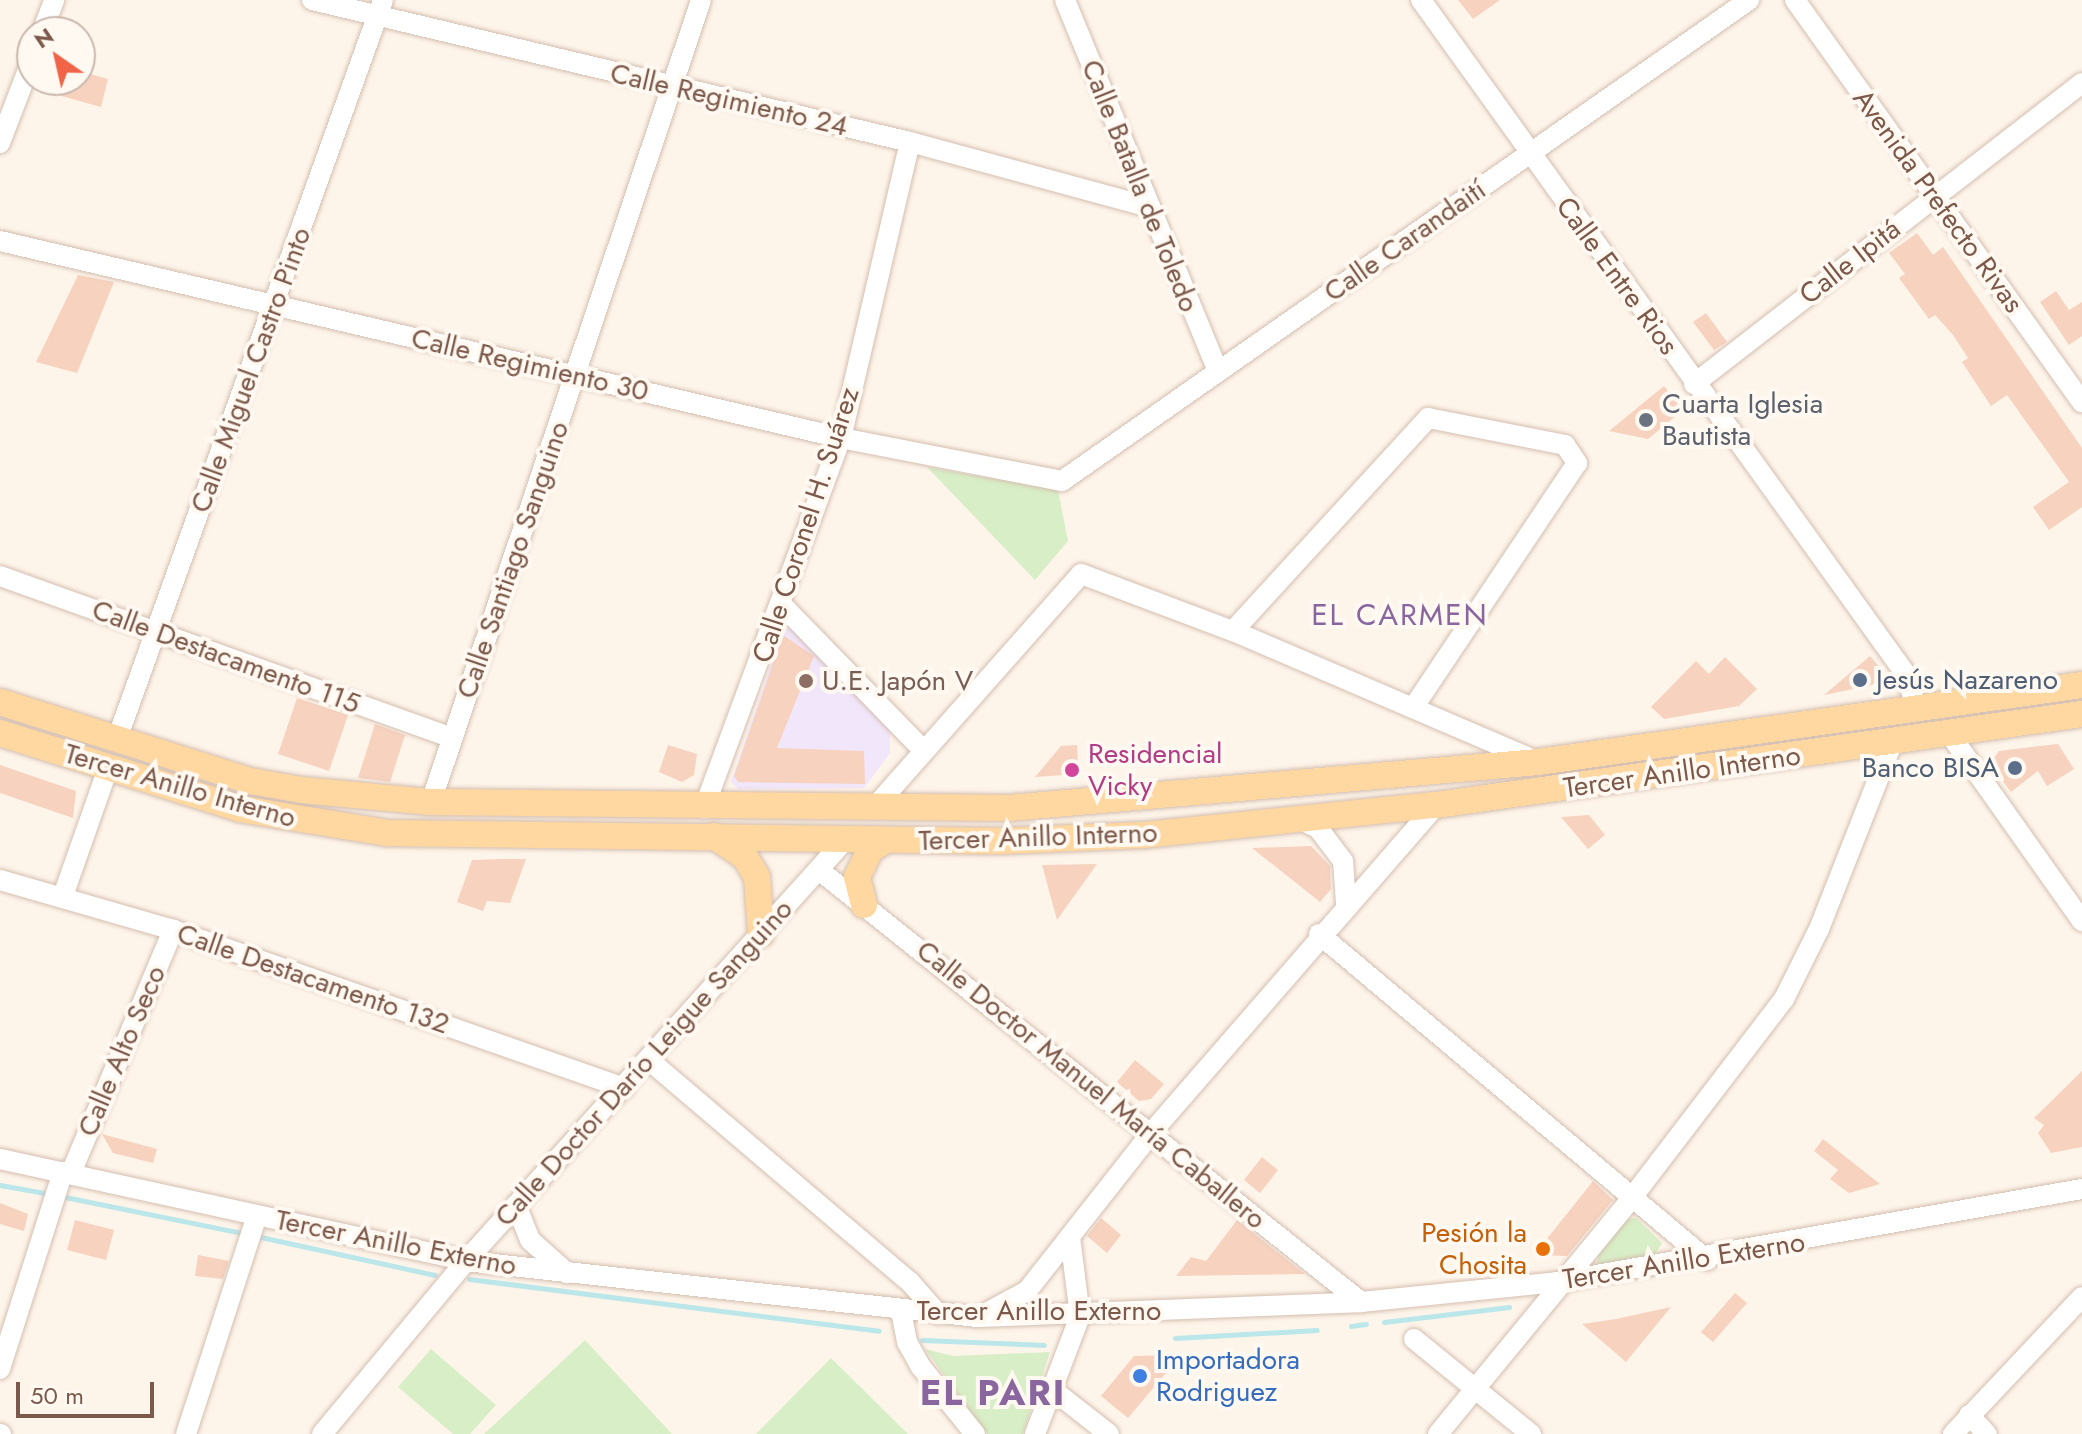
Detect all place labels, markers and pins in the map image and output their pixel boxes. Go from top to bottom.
place label: Cuarta Iglesia Bautista [1662,387,1823,453]
marker: Cuarta Iglesia Bautista [1637,411,1655,429]
place label: Jesús Nazareno [1876,663,2058,697]
place label: U.E. Japón V [822,664,973,698]
marker: Jesús Nazareno [1851,671,1869,689]
marker: U.E. Japón V [797,672,815,690]
place label: Residencial Vicky [1088,737,1222,803]
place label: Banco BISA [1862,751,1999,785]
marker: Banco BISA [2006,759,2024,777]
marker: Residencial Vicky [1063,761,1081,779]
place label: Pesión la Chosita [1421,1216,1527,1282]
marker: Pesión la Chosita [1534,1240,1552,1258]
place label: Importadora Rodriguez [1156,1343,1300,1409]
marker: Importadora Rodriguez [1131,1367,1149,1385]

